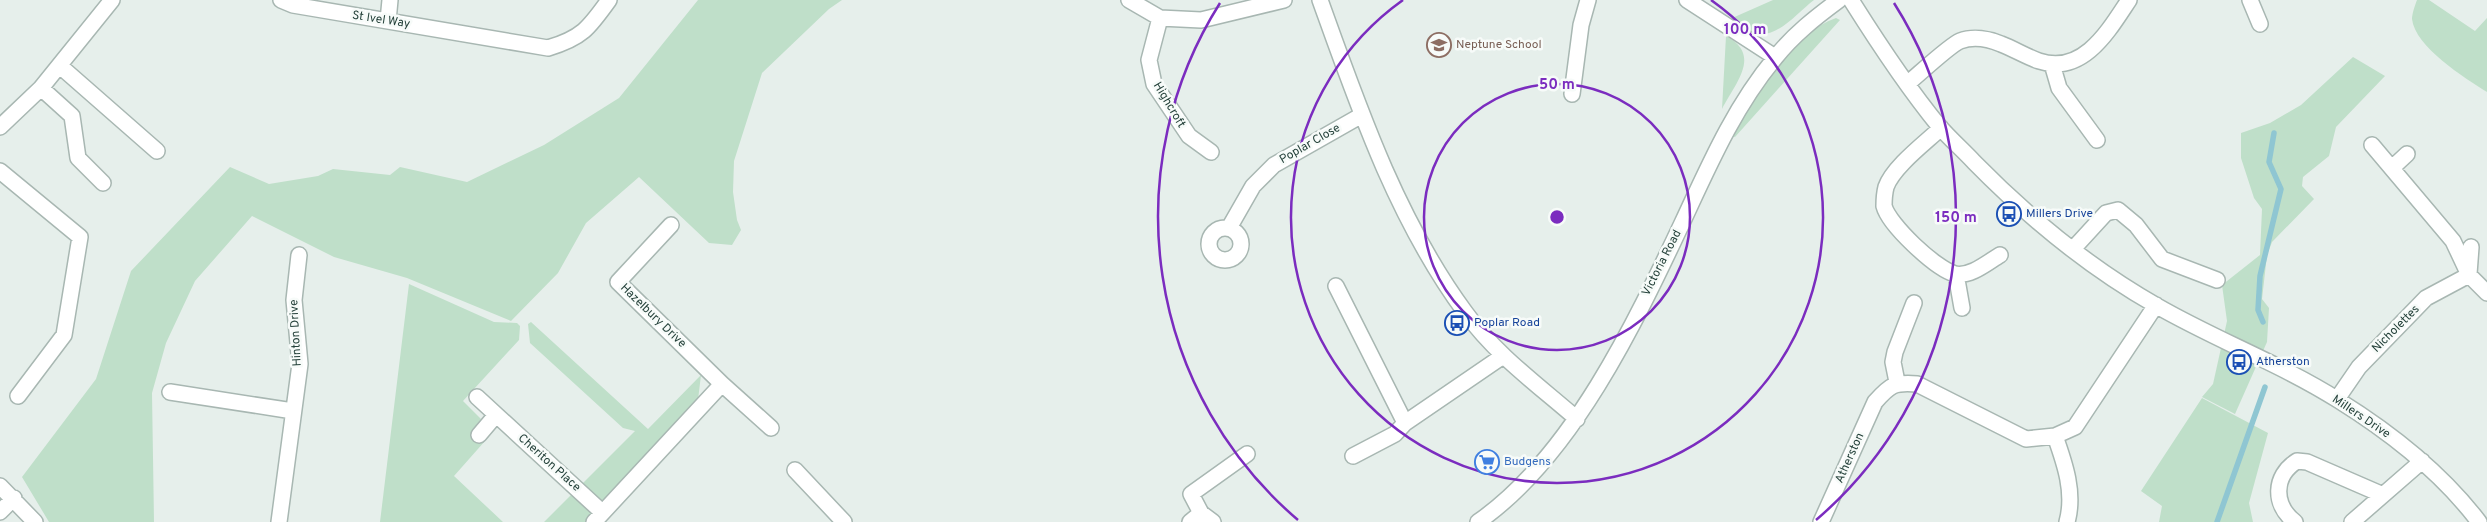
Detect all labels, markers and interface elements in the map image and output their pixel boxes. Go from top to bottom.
street label: St Ivel Way [351,8,411,32]
text: 100 m [1724,21,1766,40]
school or university icon: Neptune School [1426,32,1452,58]
place label: Neptune School [1456,37,1542,53]
text: 50 m [1539,76,1575,95]
street label: Highcroft [1149,79,1189,131]
street label: Poplar Close [1277,120,1343,168]
bus stop icon: Millers Drive [1996,201,2022,227]
place label: Millers Drive [2026,206,2093,222]
centre of rings [1548,208,1566,226]
text: 150 m [1935,209,1977,228]
street label: Victoria Road [1638,227,1686,299]
street label: Hazelbury Drive [617,280,689,352]
street label: Hinton Drive [286,299,306,367]
street label: Nicholettes [2369,302,2423,356]
bus stop icon: Poplar Road [1444,310,1470,336]
place label: Poplar Road [1474,315,1540,331]
bus stop icon: Atherston [2226,349,2252,375]
place label: Atherston [2256,354,2310,370]
street label: Millers Drive [2329,392,2393,442]
street label: Atherston [1832,430,1868,486]
street label: Cheriton Place [514,431,584,495]
supermarket icon: Budgens [1474,449,1500,475]
place label: Budgens [1504,454,1551,470]

